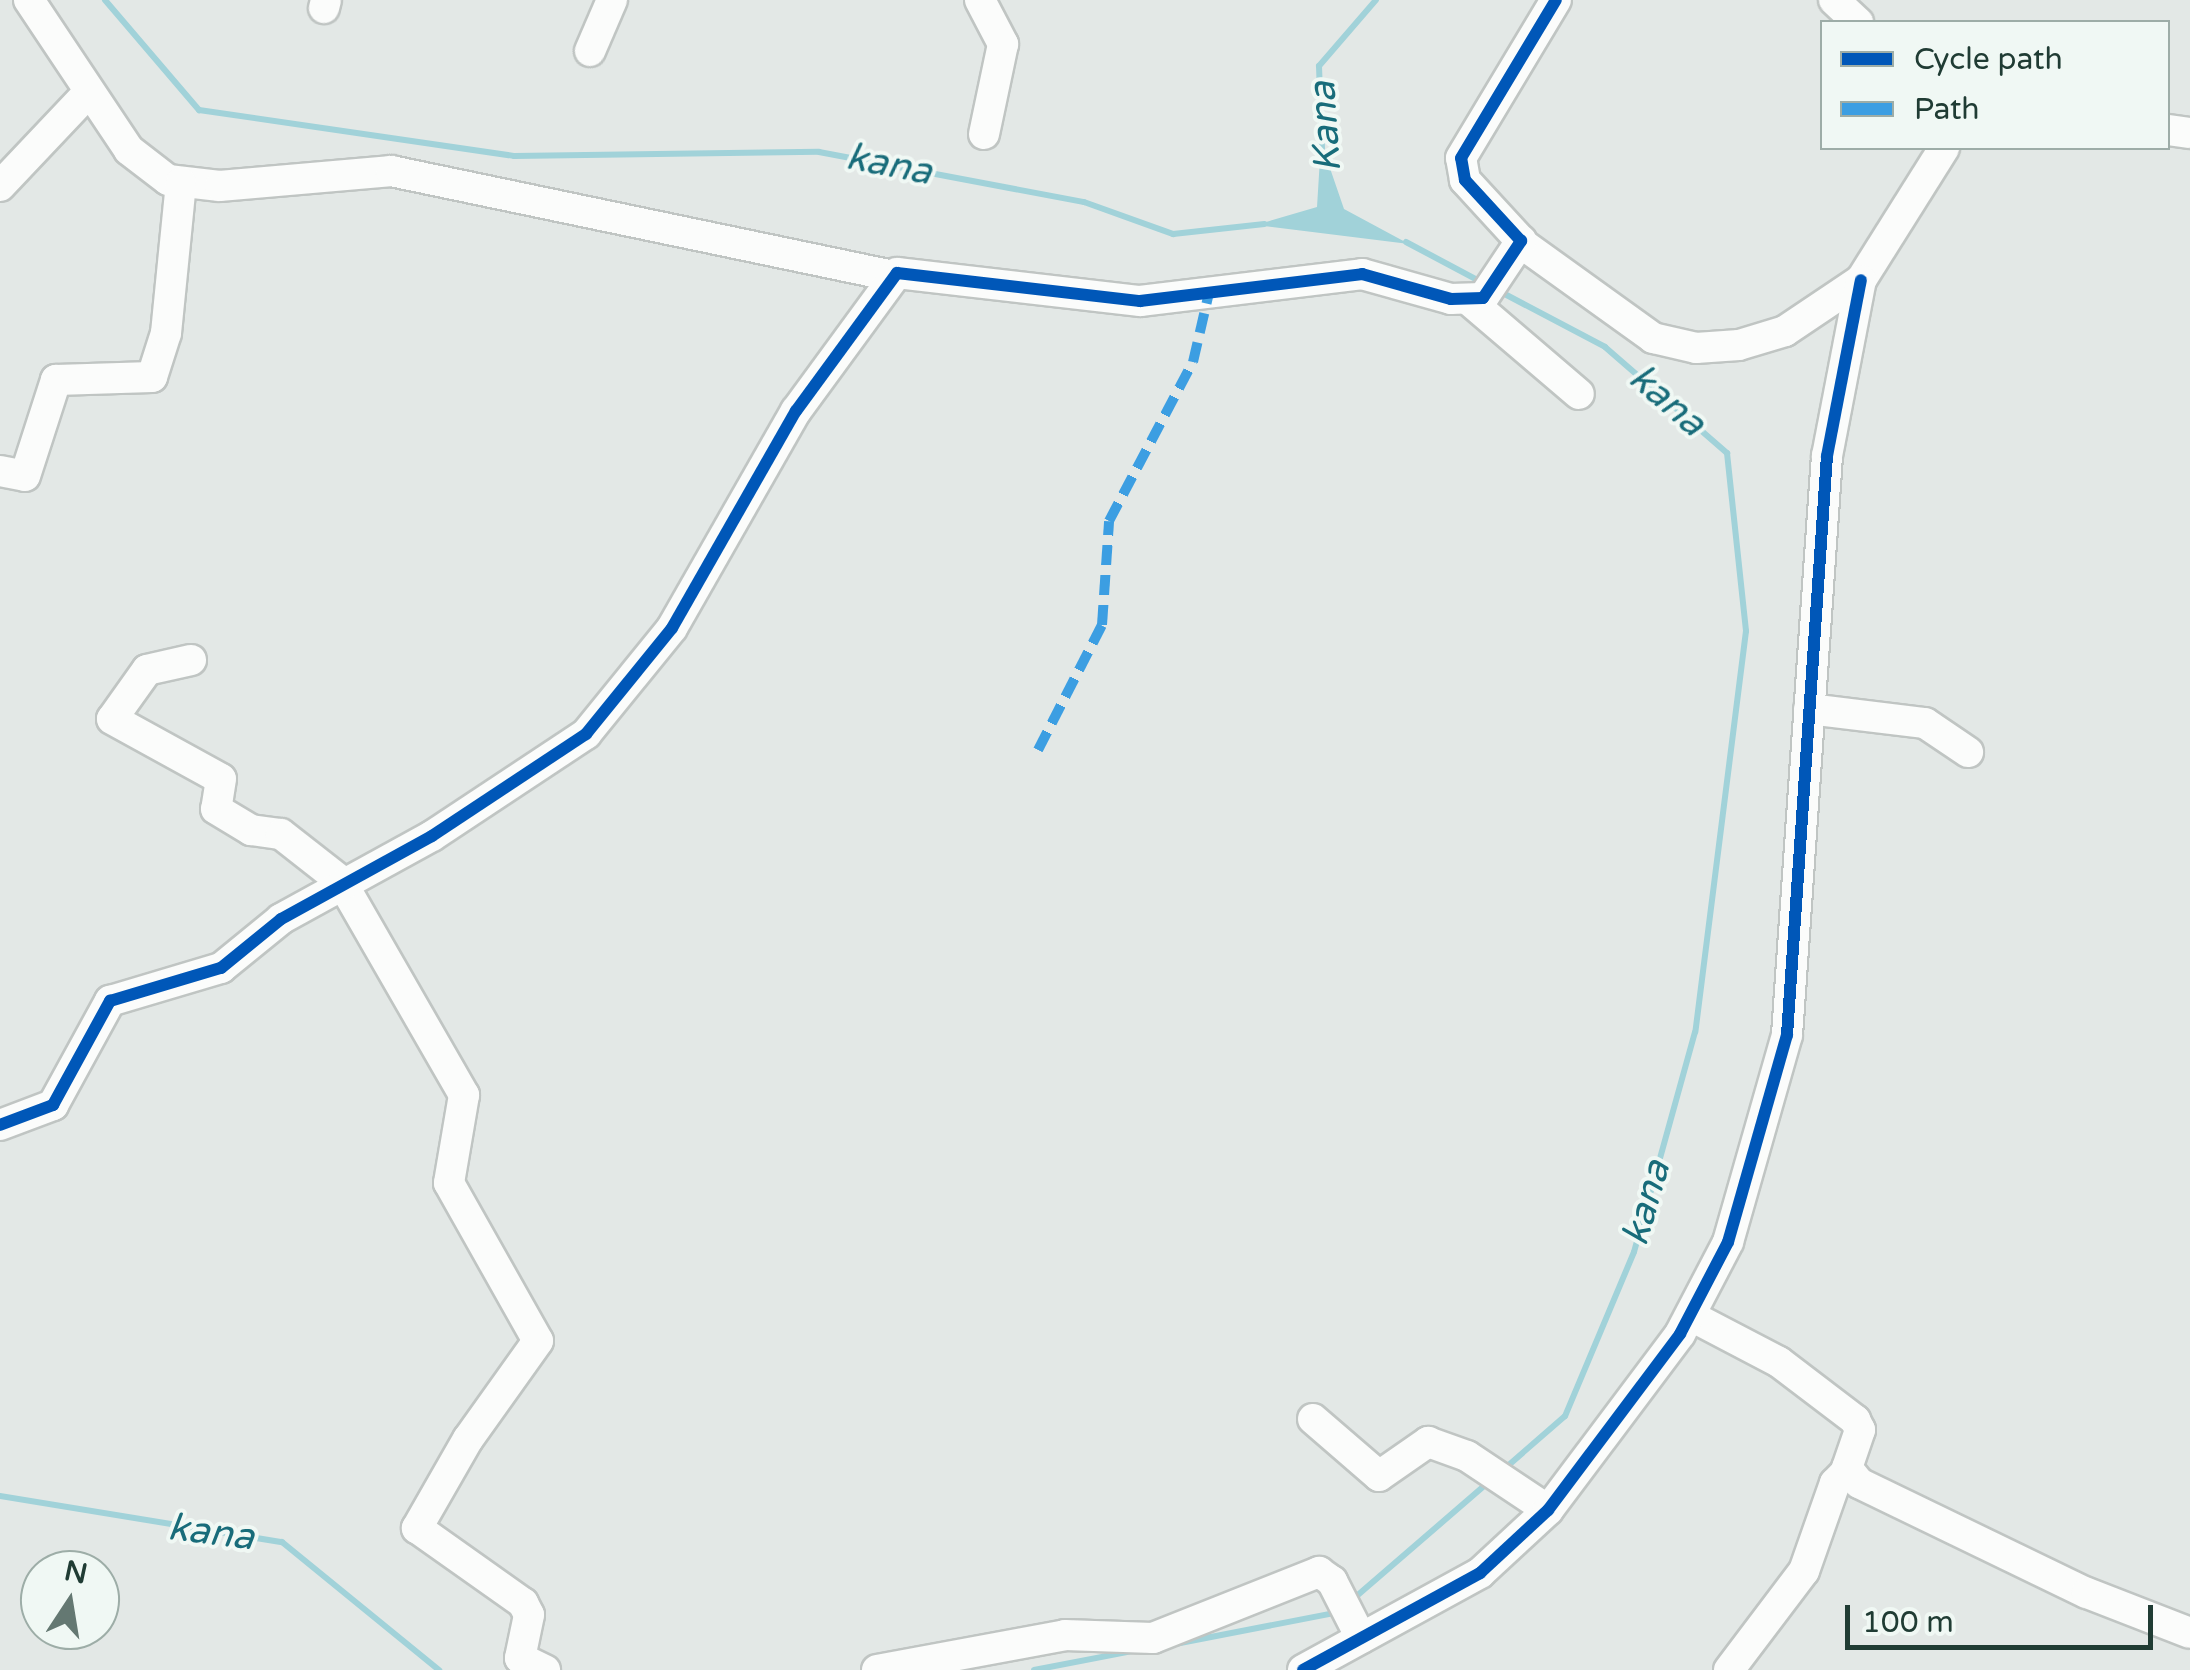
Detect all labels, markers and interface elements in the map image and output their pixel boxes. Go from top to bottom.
legend [1820,20,2170,150]
text: Cycle path [1914,41,2063,78]
water label: Kana [1300,80,1352,174]
text: Path [1914,91,1980,128]
water label: kana [842,134,936,196]
water label: kana [1620,356,1714,446]
water label: kana [1613,1155,1681,1251]
water label: kana [165,1505,257,1561]
north arrow [20,1550,120,1650]
text: N [61,1554,90,1592]
scale bar [1850,1585,2158,1647]
text: 100 m [1862,1604,1954,1641]

